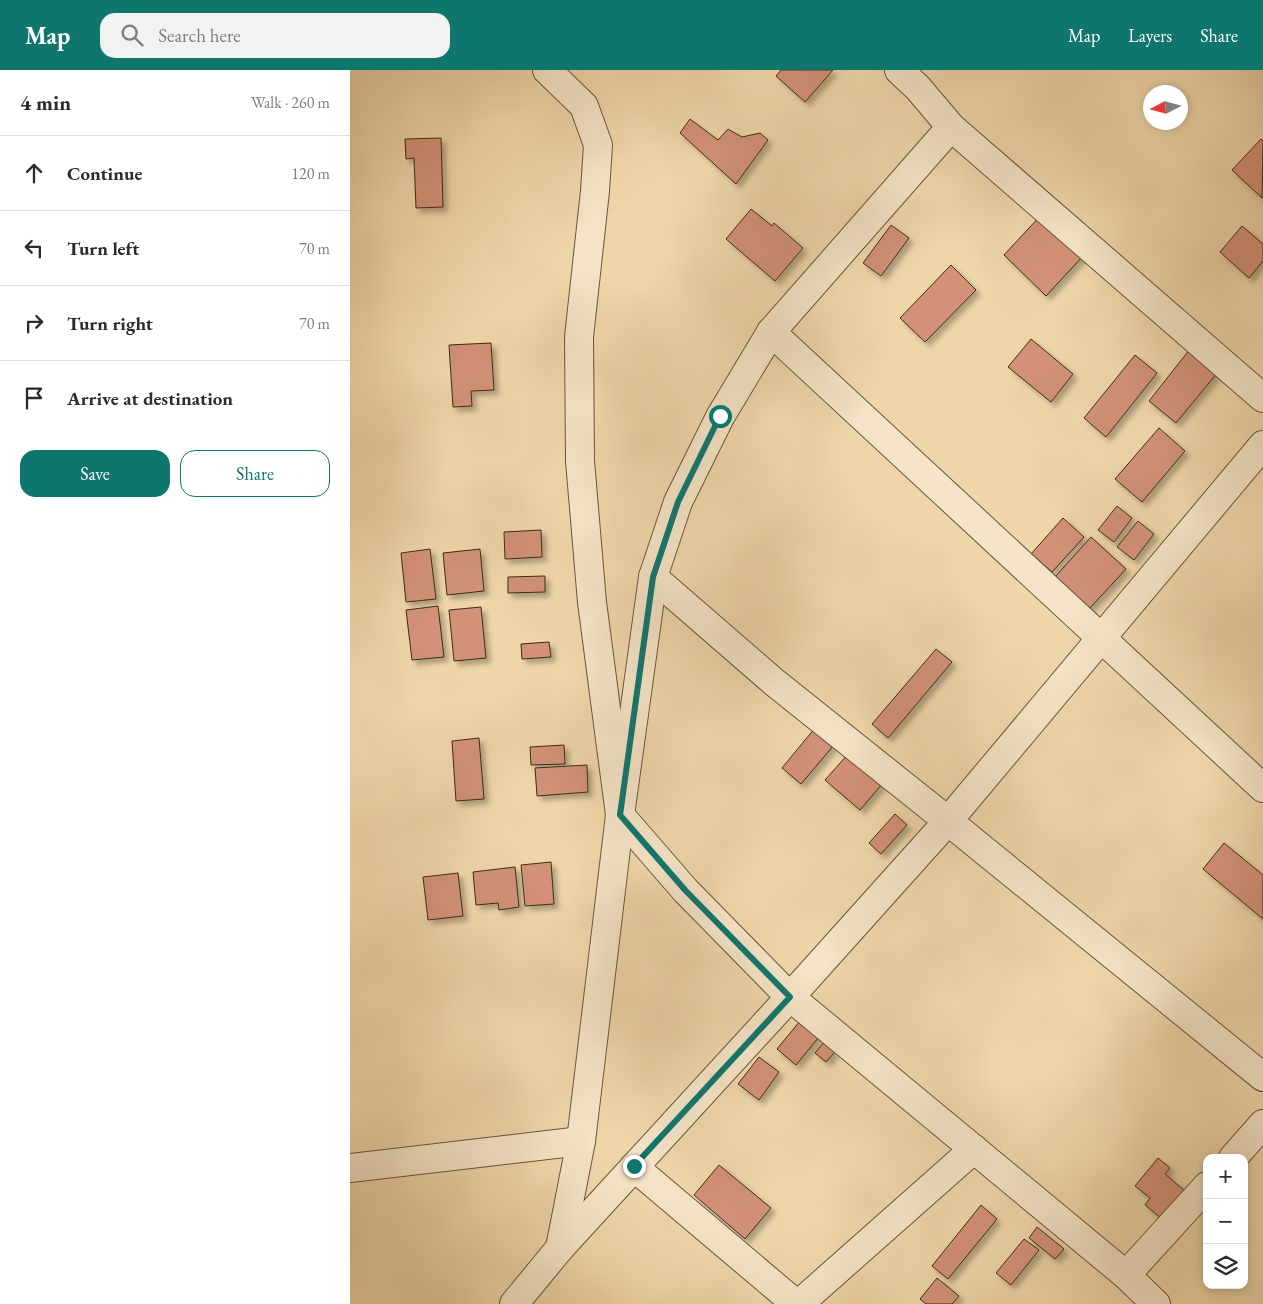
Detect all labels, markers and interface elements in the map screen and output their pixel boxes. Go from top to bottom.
search box [100,13,450,58]
text: Map [25,20,70,51]
icon: search [118,21,146,49]
text: Search here [158,23,241,48]
text: Map [1068,24,1100,47]
text: Layers [1128,24,1172,47]
text: Share [1200,24,1238,47]
north arrow [1143,85,1188,130]
text: 4 min [20,89,71,116]
text: Walk · 260 m [251,92,330,113]
icon: ahead [20,159,48,187]
text: Continue [67,161,142,186]
text: 120 m [291,163,330,184]
icon: left [20,234,48,262]
text: Turn left [67,236,139,261]
text: 70 m [299,238,330,259]
icon: right [20,309,48,337]
text: Turn right [67,311,153,336]
text: 70 m [299,313,330,334]
icon: arrive [20,384,48,412]
text: Arrive at destination [67,386,233,411]
route start [709,405,732,428]
button: Save [20,450,170,497]
button: Share [180,450,330,497]
map controls [1203,1154,1248,1289]
button: + [1203,1154,1248,1199]
route end [623,1155,646,1178]
button: − [1203,1199,1248,1244]
button: layers [1203,1244,1248,1289]

